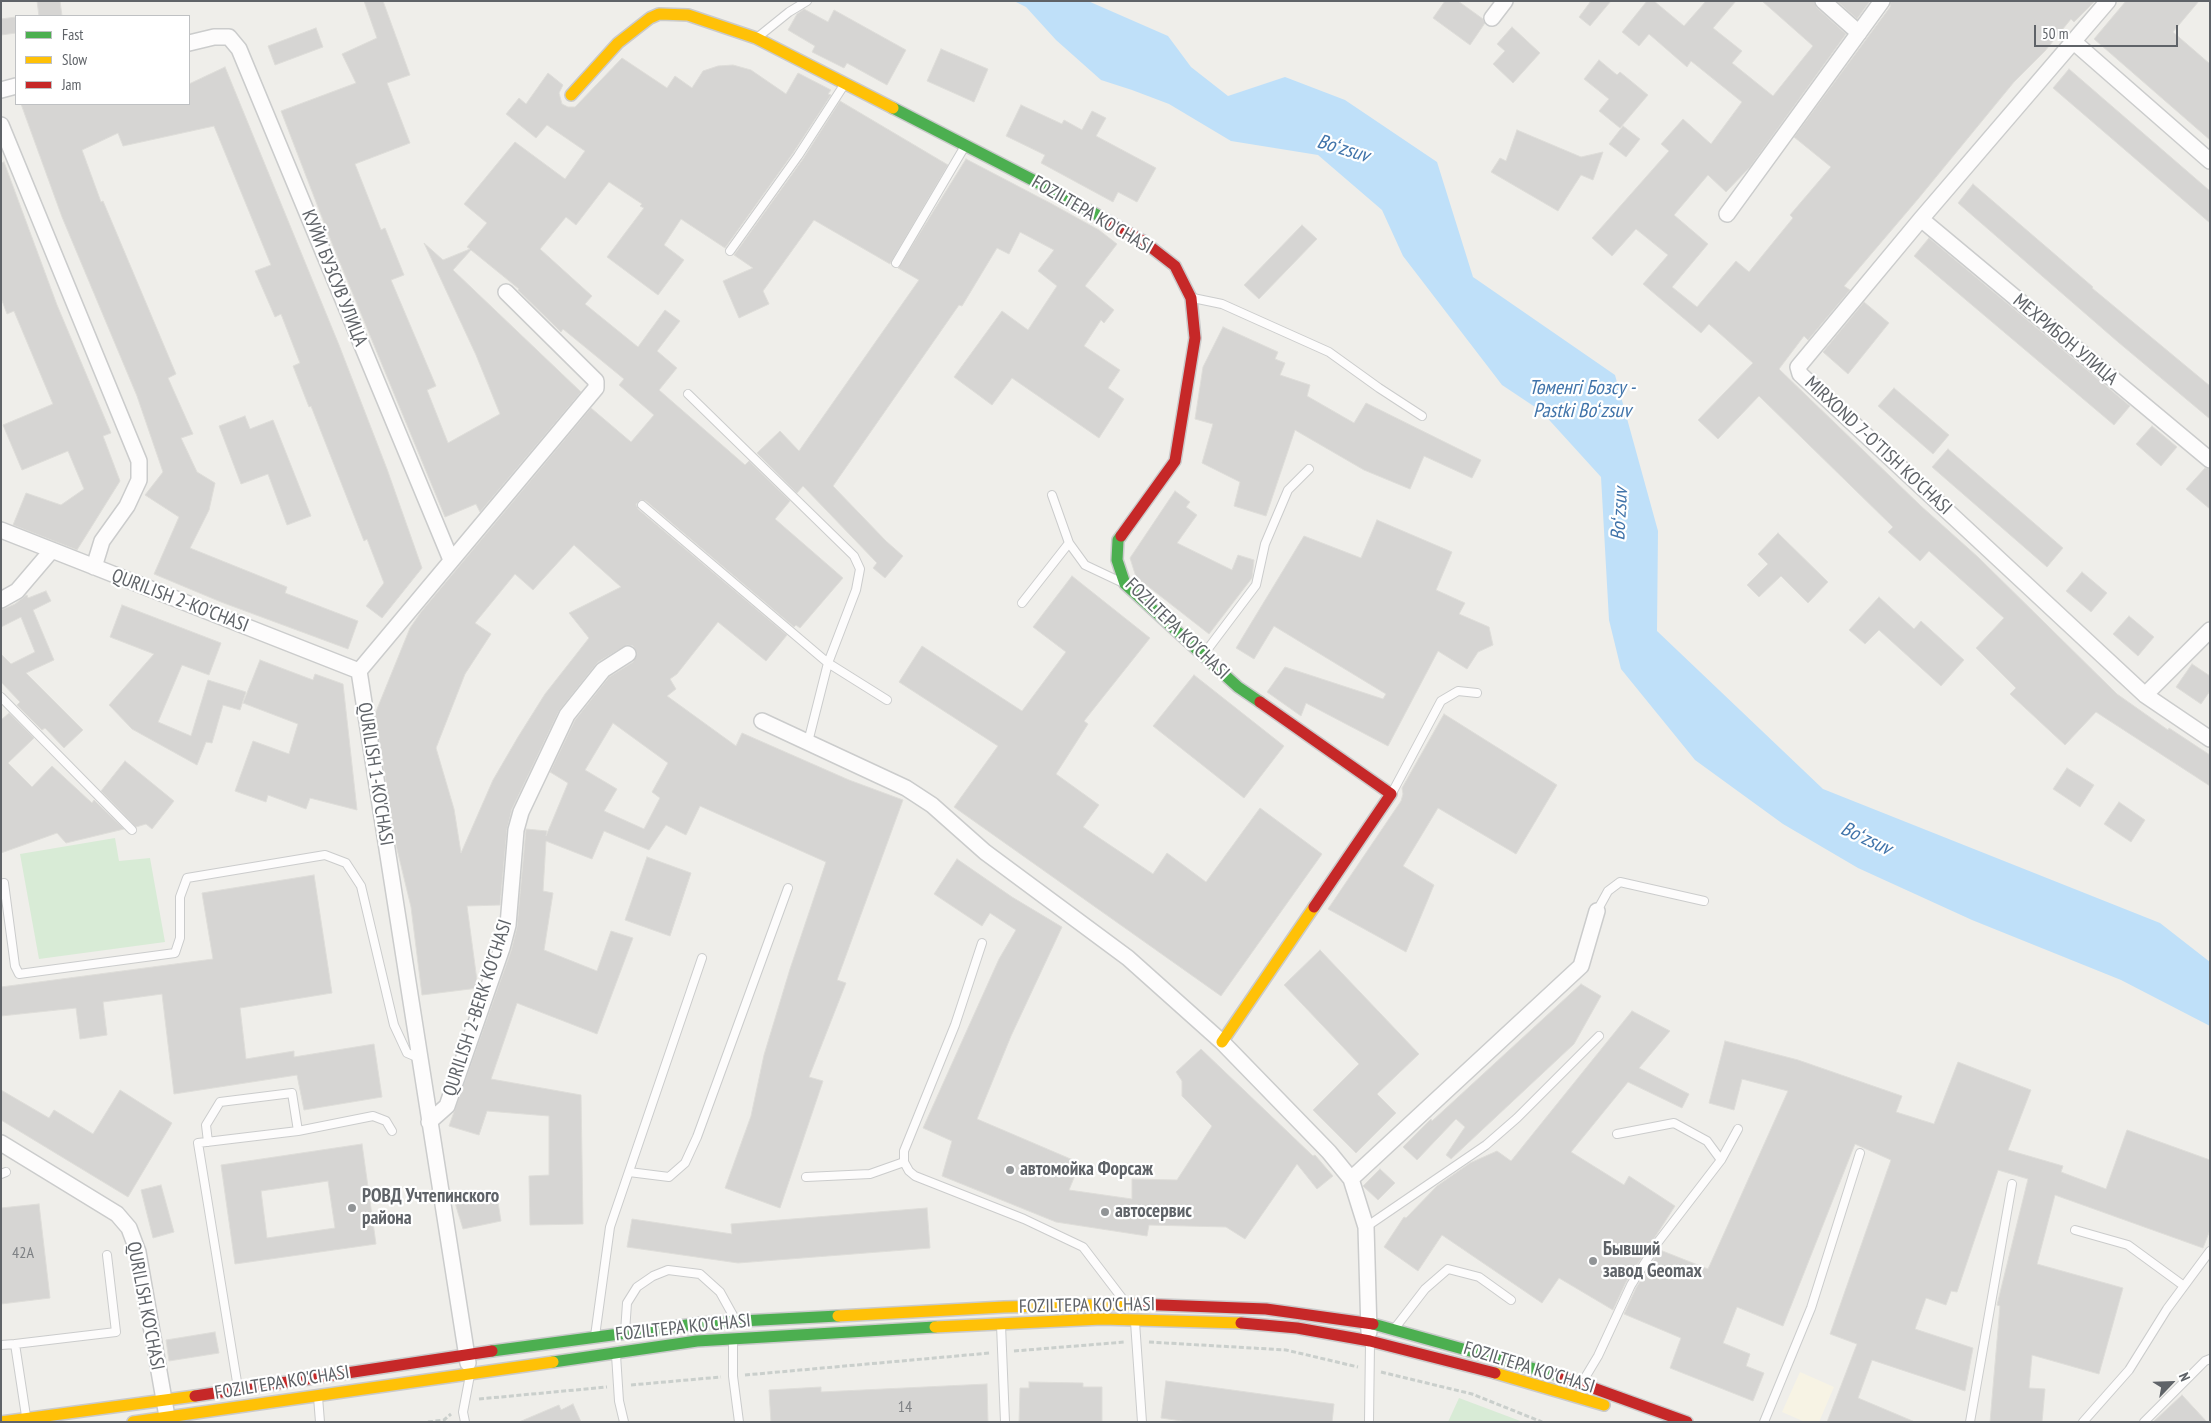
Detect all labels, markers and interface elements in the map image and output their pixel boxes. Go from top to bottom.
legend [15,15,190,105]
scale bar [2036,15,2180,47]
text: 50 m [2042,24,2068,43]
text: Fast [62,25,83,44]
text: Slow [62,50,87,69]
text: Jam [62,75,81,94]
water label: Boʻzsuv [1314,130,1372,168]
street label: FOZILTEPA KO'CHASI [1027,171,1157,259]
street label: КУЙИ БУЗСУВ УЛИЦА [296,206,372,350]
street label: МЕХРИБОН УЛИЦА [2008,290,2122,390]
street label: MIRXOND 7-O'TISH KO'CHASI [1800,372,1956,520]
water label: Төменгі Бозсу - Pastki Boʻzsuv [1529,376,1635,423]
water label: Boʻzsuv [1607,487,1633,541]
street label: QURILISH 2-KO'CHASI [108,564,252,638]
street label: FOZILTEPA KO'CHASI [1120,574,1234,684]
street label: QURILISH 1-KO'CHASI [352,701,398,847]
water label: Boʻzsuv [1837,817,1895,861]
street label: QURILISH 2-BERK KO'CHASI [439,917,517,1099]
place label: автомойка Форсаж [1020,1159,1153,1181]
marker: автомойка Форсаж [1004,1164,1016,1176]
place label: РОВД Учтепинского района [362,1186,499,1230]
place label: автосервис [1115,1201,1192,1223]
marker: РОВД Учтепинского района [346,1202,358,1214]
marker: автосервис [1099,1206,1111,1218]
place label: Бывший завод Geomax [1603,1239,1702,1283]
street label: QURILISH KO'CHASI [121,1240,169,1372]
house number: 42А [12,1243,34,1263]
marker: Бывший завод Geomax [1587,1255,1599,1267]
street label: FOZILTEPA KO'CHASI [1019,1293,1155,1319]
street label: FOZILTEPA KO'CHASI [614,1310,752,1346]
street label: FOZILTEPA KO'CHASI [1461,1337,1597,1399]
north arrow [2146,1358,2196,1408]
street label: FOZILTEPA KO'CHASI [213,1361,351,1405]
text: N [2175,1370,2194,1384]
house number: 14 [898,1397,912,1417]

